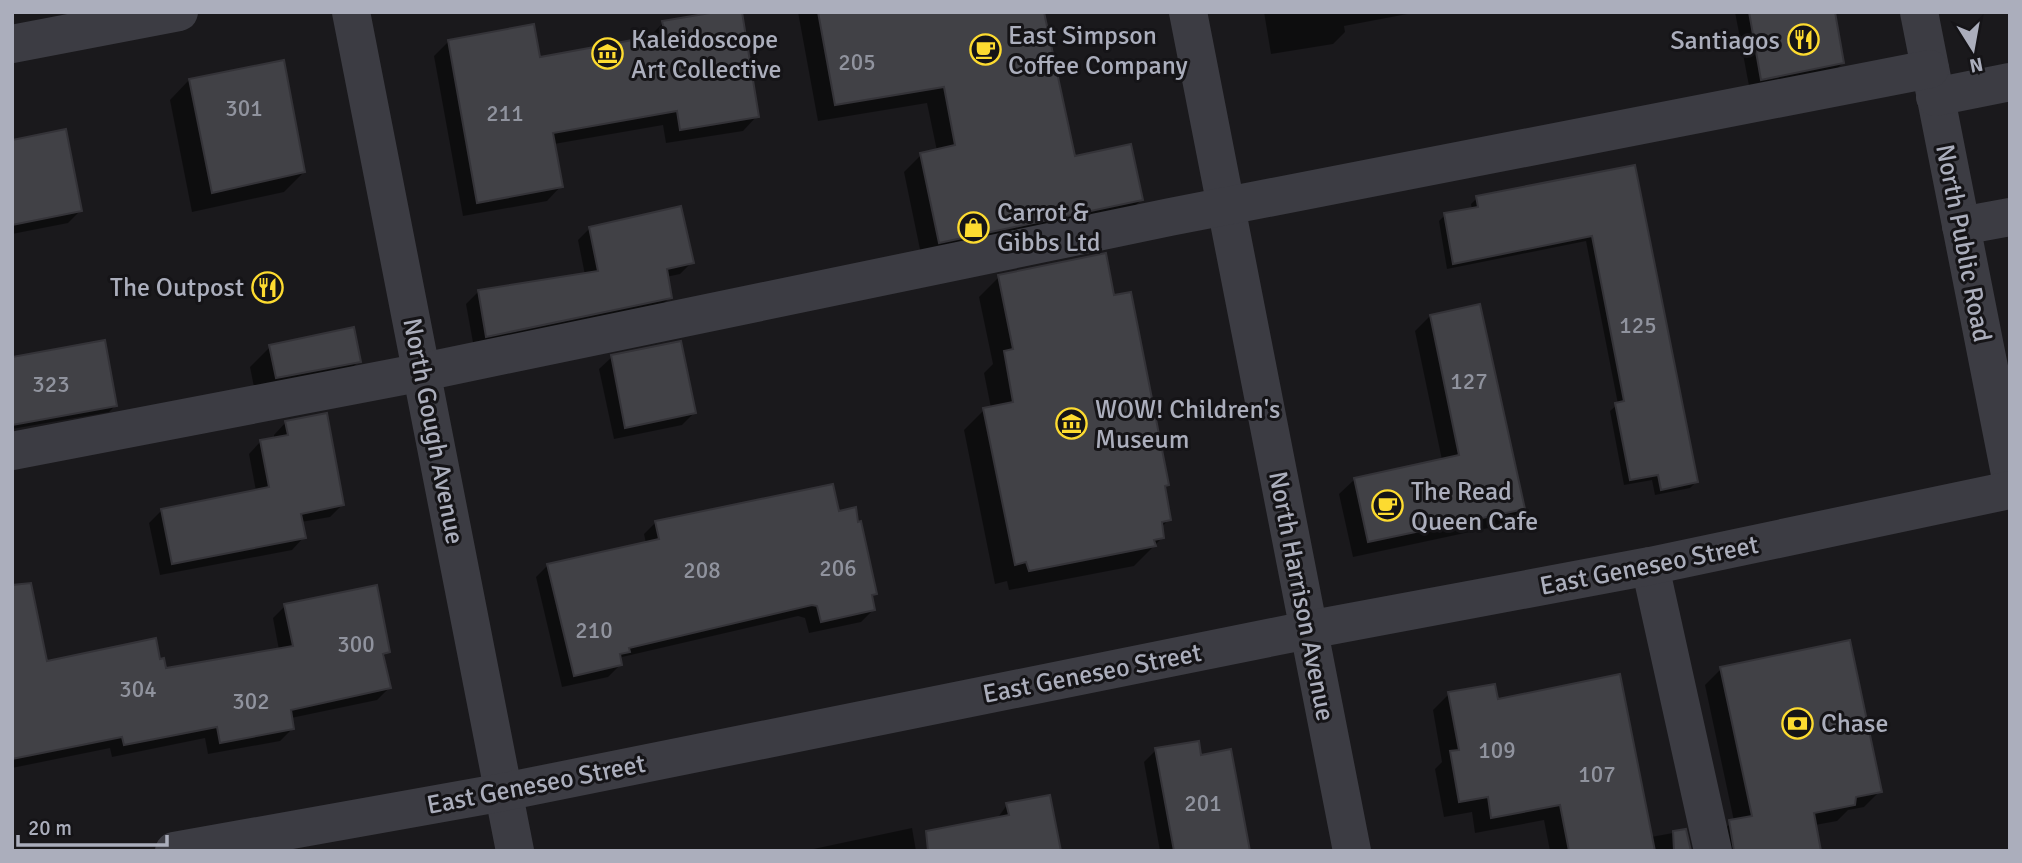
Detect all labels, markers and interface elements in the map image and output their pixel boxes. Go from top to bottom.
north arrow [1938,14,2008,84]
place label: East Simpson Coffee Company [1008,20,1188,82]
restaurant icon: Santiagos [1786,23,1820,57]
place label: Kaleidoscope Art Collective [631,24,781,86]
place label: Santiagos [1670,25,1780,57]
cafe icon: East Simpson Coffee Company [968,33,1002,67]
museum icon: Kaleidoscope Art Collective [591,37,625,71]
house number: 205 [838,48,876,77]
text: N [1967,52,1985,78]
house number: 301 [225,94,263,123]
house number: 211 [486,99,524,128]
street label: North Public Road [1928,142,1998,345]
place label: Carrot & Gibbs Ltd [997,197,1101,259]
shop icon: Carrot & Gibbs Ltd [957,210,991,244]
restaurant icon: The Outpost [250,270,284,304]
place label: The Outpost [110,272,244,304]
house number: 125 [1619,311,1657,340]
street label: North Gough Avenue [395,315,471,547]
house number: 127 [1450,367,1488,396]
house number: 323 [32,370,70,399]
place label: WOW! Children's Museum [1095,394,1280,456]
museum icon: WOW! Children's Museum [1055,407,1089,441]
street label: North Harrison Avenue [1261,469,1341,724]
place label: The Read Queen Cafe [1411,476,1538,538]
cafe icon: The Read Queen Cafe [1371,489,1405,523]
street label: East Geneseo Street [1537,529,1761,603]
house number: 206 [819,554,857,583]
house number: 208 [683,556,721,585]
house number: 210 [575,616,613,645]
house number: 300 [337,630,375,659]
street label: East Geneseo Street [980,637,1204,711]
house number: 304 [119,675,157,704]
house number: 302 [232,687,270,716]
bank icon: Chase [1781,706,1815,740]
place label: Chase [1821,708,1888,740]
house number: 109 [1478,736,1516,765]
street label: East Geneseo Street [424,748,648,822]
house number: 107 [1578,760,1616,789]
house number: 201 [1184,789,1222,818]
scale bar [18,804,166,848]
text: 20 m [28,815,72,841]

